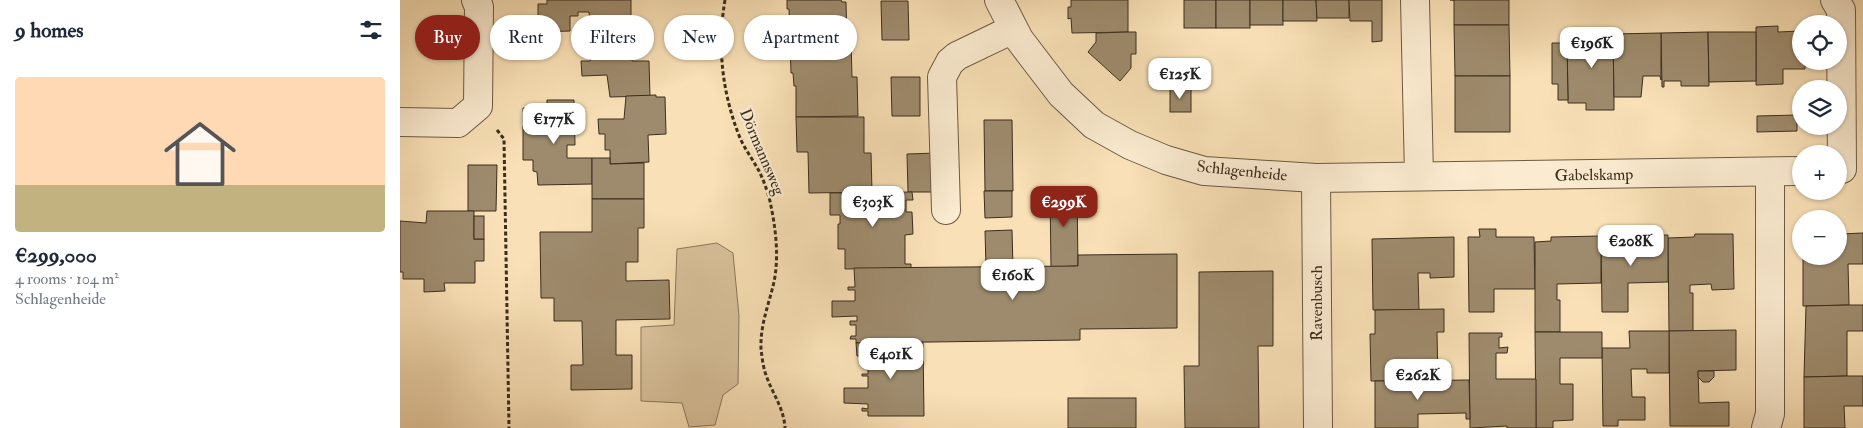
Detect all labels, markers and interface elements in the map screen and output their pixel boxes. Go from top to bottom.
chip: Buy [415,15,480,60]
chip: Rent [490,15,561,60]
chip: Filters [571,15,654,60]
chip: New [664,15,734,60]
chip: Apartment [744,15,857,60]
map controls [1792,15,1847,265]
button: locate [1792,15,1847,70]
icon: filters [357,16,385,44]
text: 9 homes [15,17,84,44]
pin: €196K [1557,27,1627,69]
text: €196K [1571,33,1613,53]
pin: €125K [1145,58,1215,100]
text: €125K [1159,64,1201,84]
button: layers [1792,80,1847,135]
pin: €177K [519,102,589,145]
street label: Dörmannsweg [735,106,790,199]
icon: home [155,109,245,199]
text: €177K [534,109,574,129]
button: + [1792,145,1847,200]
street label: Schlagenheide [1196,156,1289,186]
street label: Gabelskamp [1554,164,1634,187]
pin: €303K [838,186,908,228]
pin: €299K [1029,186,1099,228]
text: €303K [852,192,894,212]
text: €299K [1041,192,1087,212]
button: − [1792,210,1847,265]
pin: €208K [1596,224,1666,267]
text: €208K [1609,231,1653,251]
text: €299,000 [15,242,97,269]
pin: €160K [978,258,1048,301]
street label: Ravenbusch [1307,264,1327,341]
text: €160K [992,265,1034,285]
text: 4 rooms · 104 m² [15,269,119,289]
text: Schlagenheide [15,289,106,309]
pin: €401K [856,338,926,380]
text: €401K [870,344,912,364]
pin: €262K [1383,358,1453,401]
text: €262K [1396,365,1440,385]

